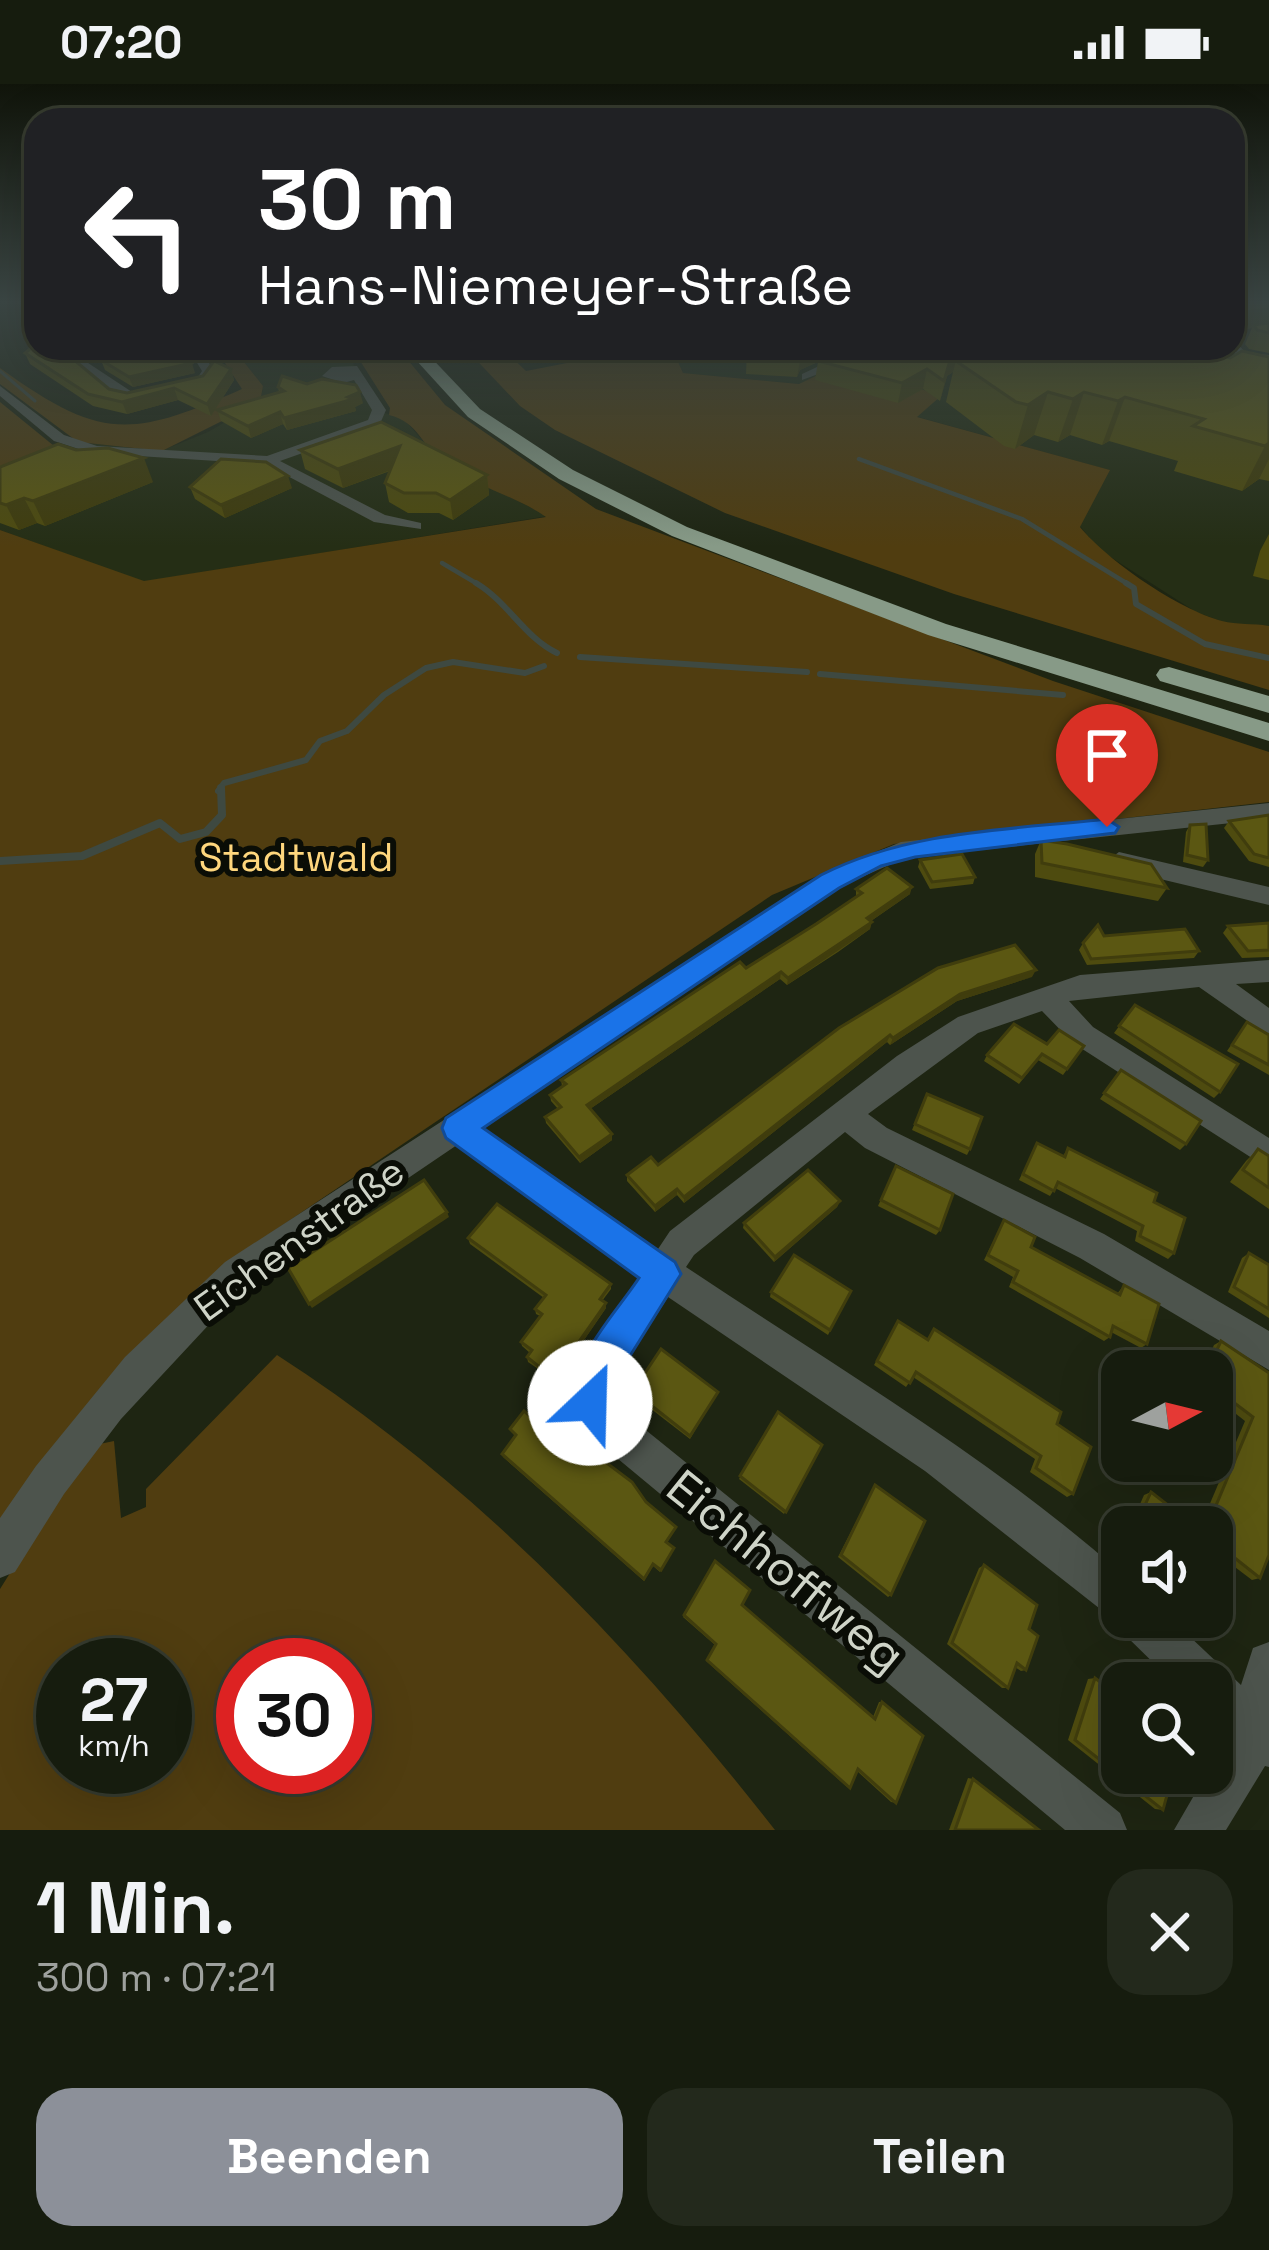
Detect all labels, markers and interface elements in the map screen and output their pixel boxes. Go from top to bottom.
text: 07:20 [60,14,183,71]
text: 30 m [258,146,457,254]
icon: left [60,156,216,312]
text: Hans-Niemeyer-Straße [258,251,853,320]
pin [1056,704,1158,827]
icon: arrive [1074,722,1140,788]
park label: Stadtwald [199,833,393,882]
street label: Eichenstraße [184,1146,414,1332]
position arrow [527,1340,653,1466]
north arrow [1101,1350,1233,1482]
map controls [1101,1350,1233,1794]
street label: Eichhoffweg [655,1456,917,1686]
button: sound [1101,1506,1233,1638]
speed limit sign: 30 [216,1638,372,1794]
text: 27 [80,1662,148,1739]
button: search [1101,1662,1233,1794]
text: km/h [78,1726,150,1765]
text: 1 Min. [36,1862,235,1954]
button: close [1107,1869,1233,1995]
text: 300 m · 07:21 [36,1953,276,2002]
button: Beenden [36,2088,623,2226]
button: Teilen [647,2088,1233,2226]

